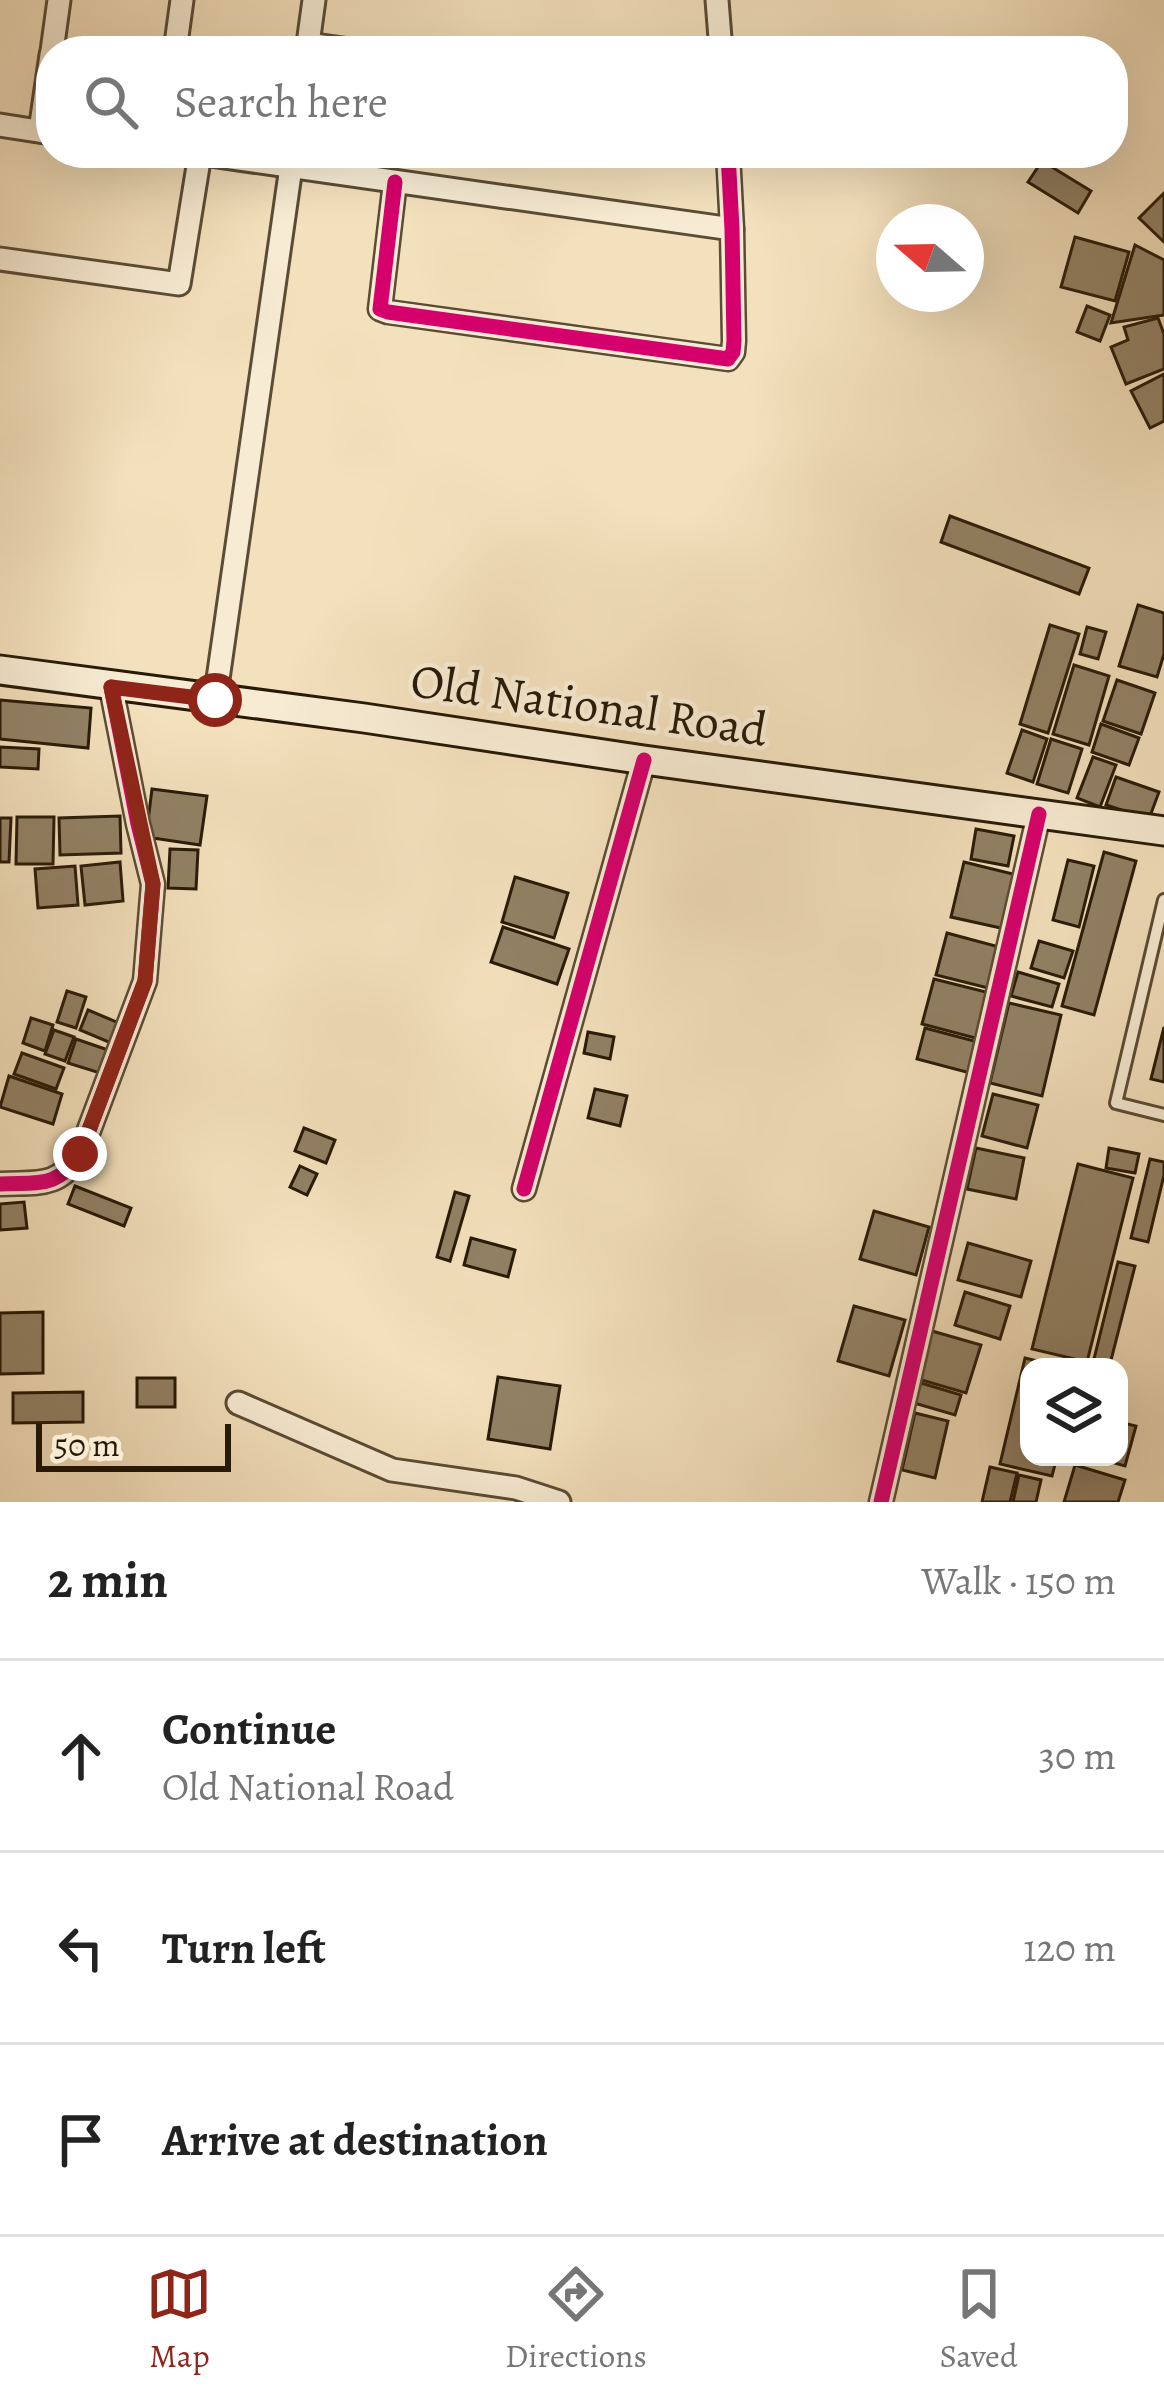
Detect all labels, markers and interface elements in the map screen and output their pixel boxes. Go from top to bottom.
search box [36,36,1128,168]
icon: search [78,69,144,135]
text: Search here [174,71,388,133]
north arrow [876,204,984,312]
street label: Old National Road [407,647,772,763]
route start [188,673,242,727]
route end [53,1127,107,1181]
map controls [1020,1358,1128,1466]
button: layers [1020,1358,1128,1466]
scale bar [36,1418,231,1471]
text: 50 m [54,1422,120,1467]
text: 2 min [48,1545,168,1615]
text: Walk · 150 m [921,1554,1116,1607]
text: Continue [162,1698,336,1760]
icon: ahead [48,1723,114,1789]
text: 30 m [1039,1729,1116,1782]
text: Old National Road [162,1760,454,1813]
icon: left [48,1915,114,1981]
text: Turn left [162,1917,326,1979]
text: 120 m [1023,1921,1116,1974]
icon: arrive [48,2107,114,2173]
text: Arrive at destination [162,2109,548,2171]
tab: Map [146,2261,212,2378]
tab: Directions [505,2261,647,2378]
tab: Saved [939,2261,1018,2378]

